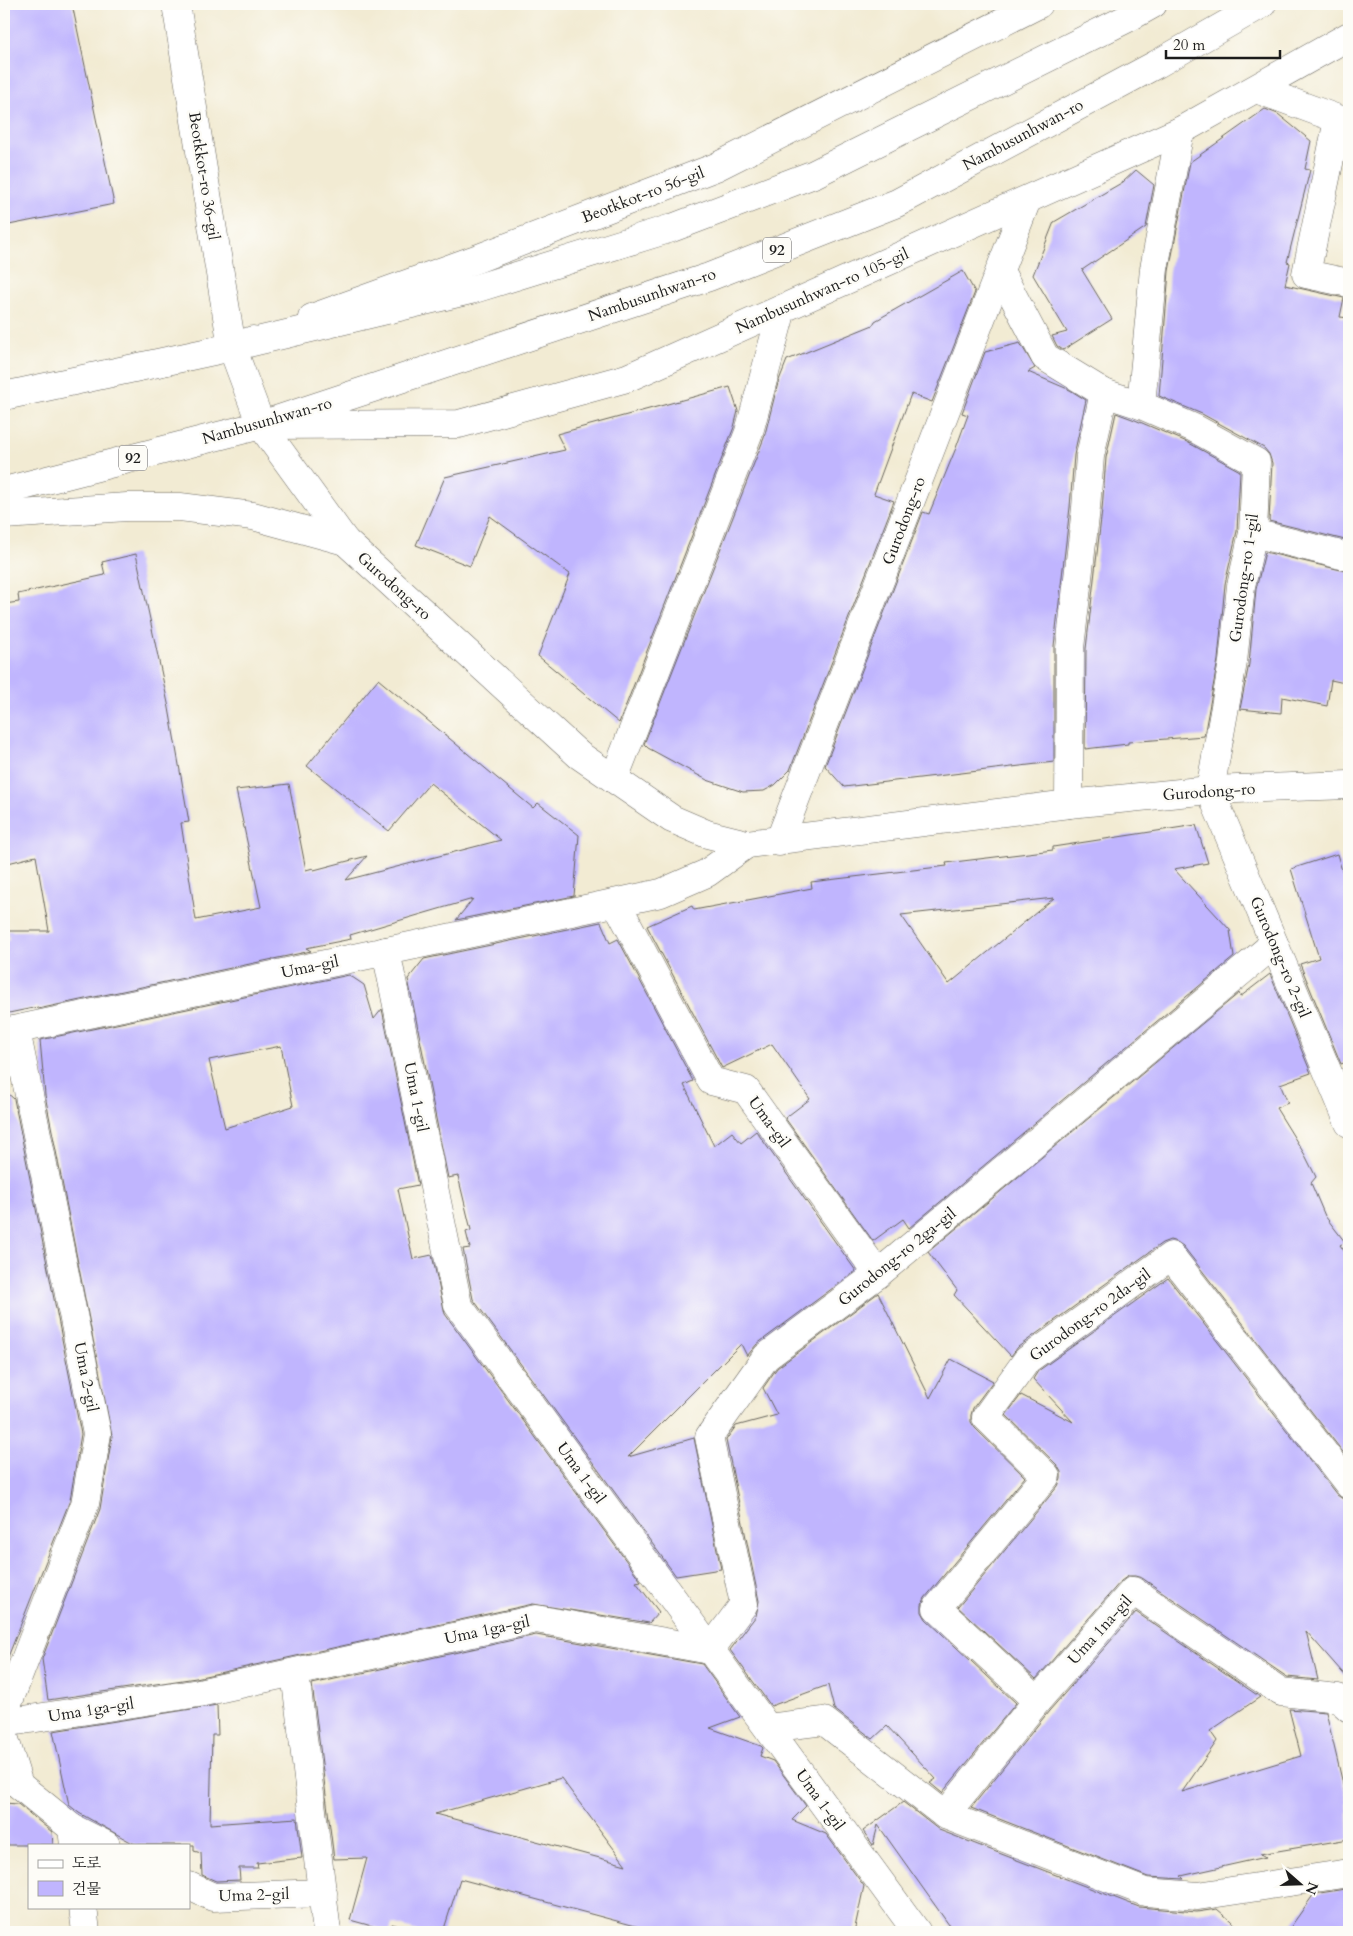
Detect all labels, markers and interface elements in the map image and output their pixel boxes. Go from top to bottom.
scale bar [1166,28,1279,60]
text: 20 m [1173,35,1205,55]
street label: Nambusunhwan-ro [959,94,1088,176]
street label: Beotkkot-ro 36-gil [183,110,225,242]
street label: Beotkkot-ro 56-gil [579,161,707,229]
road number: 92 [763,238,791,262]
street label: Nambusunhwan-ro 105-gil [732,243,912,339]
street label: Nambusunhwan-ro [585,263,719,327]
street label: Nambusunhwan-ro [200,392,335,450]
road number: 92 [119,446,147,470]
street label: Gurodong-ro [877,473,931,568]
street label: Gurodong-ro 1-gil [1224,512,1264,644]
street label: Gurodong-ro [352,547,436,625]
street label: Gurodong-ro [1162,778,1256,806]
street label: Gurodong-ro 2-gil [1244,893,1316,1021]
street label: Uma-gil [279,950,341,984]
street label: Uma 1-gil [398,1060,434,1134]
street label: Uma-gil [743,1092,795,1152]
street label: Gurodong-ro 2ga-gil [833,1203,961,1311]
street label: Gurodong-ro 2da-gil [1025,1263,1155,1367]
street label: Uma 2-gil [68,1340,104,1414]
street label: Uma 1-gil [551,1438,611,1508]
street label: Uma 1na-gil [1063,1590,1137,1670]
street label: Uma 1ga-gil [442,1610,532,1650]
street label: Uma 1ga-gil [47,1692,135,1728]
street label: Uma 1-gil [790,1765,850,1835]
legend [28,1844,190,1908]
text: 도로 [72,1853,101,1873]
north arrow [1276,1858,1326,1908]
text: 건물 [72,1879,101,1899]
text: N [1301,1879,1323,1897]
street label: Uma 2-gil [218,1883,290,1907]

